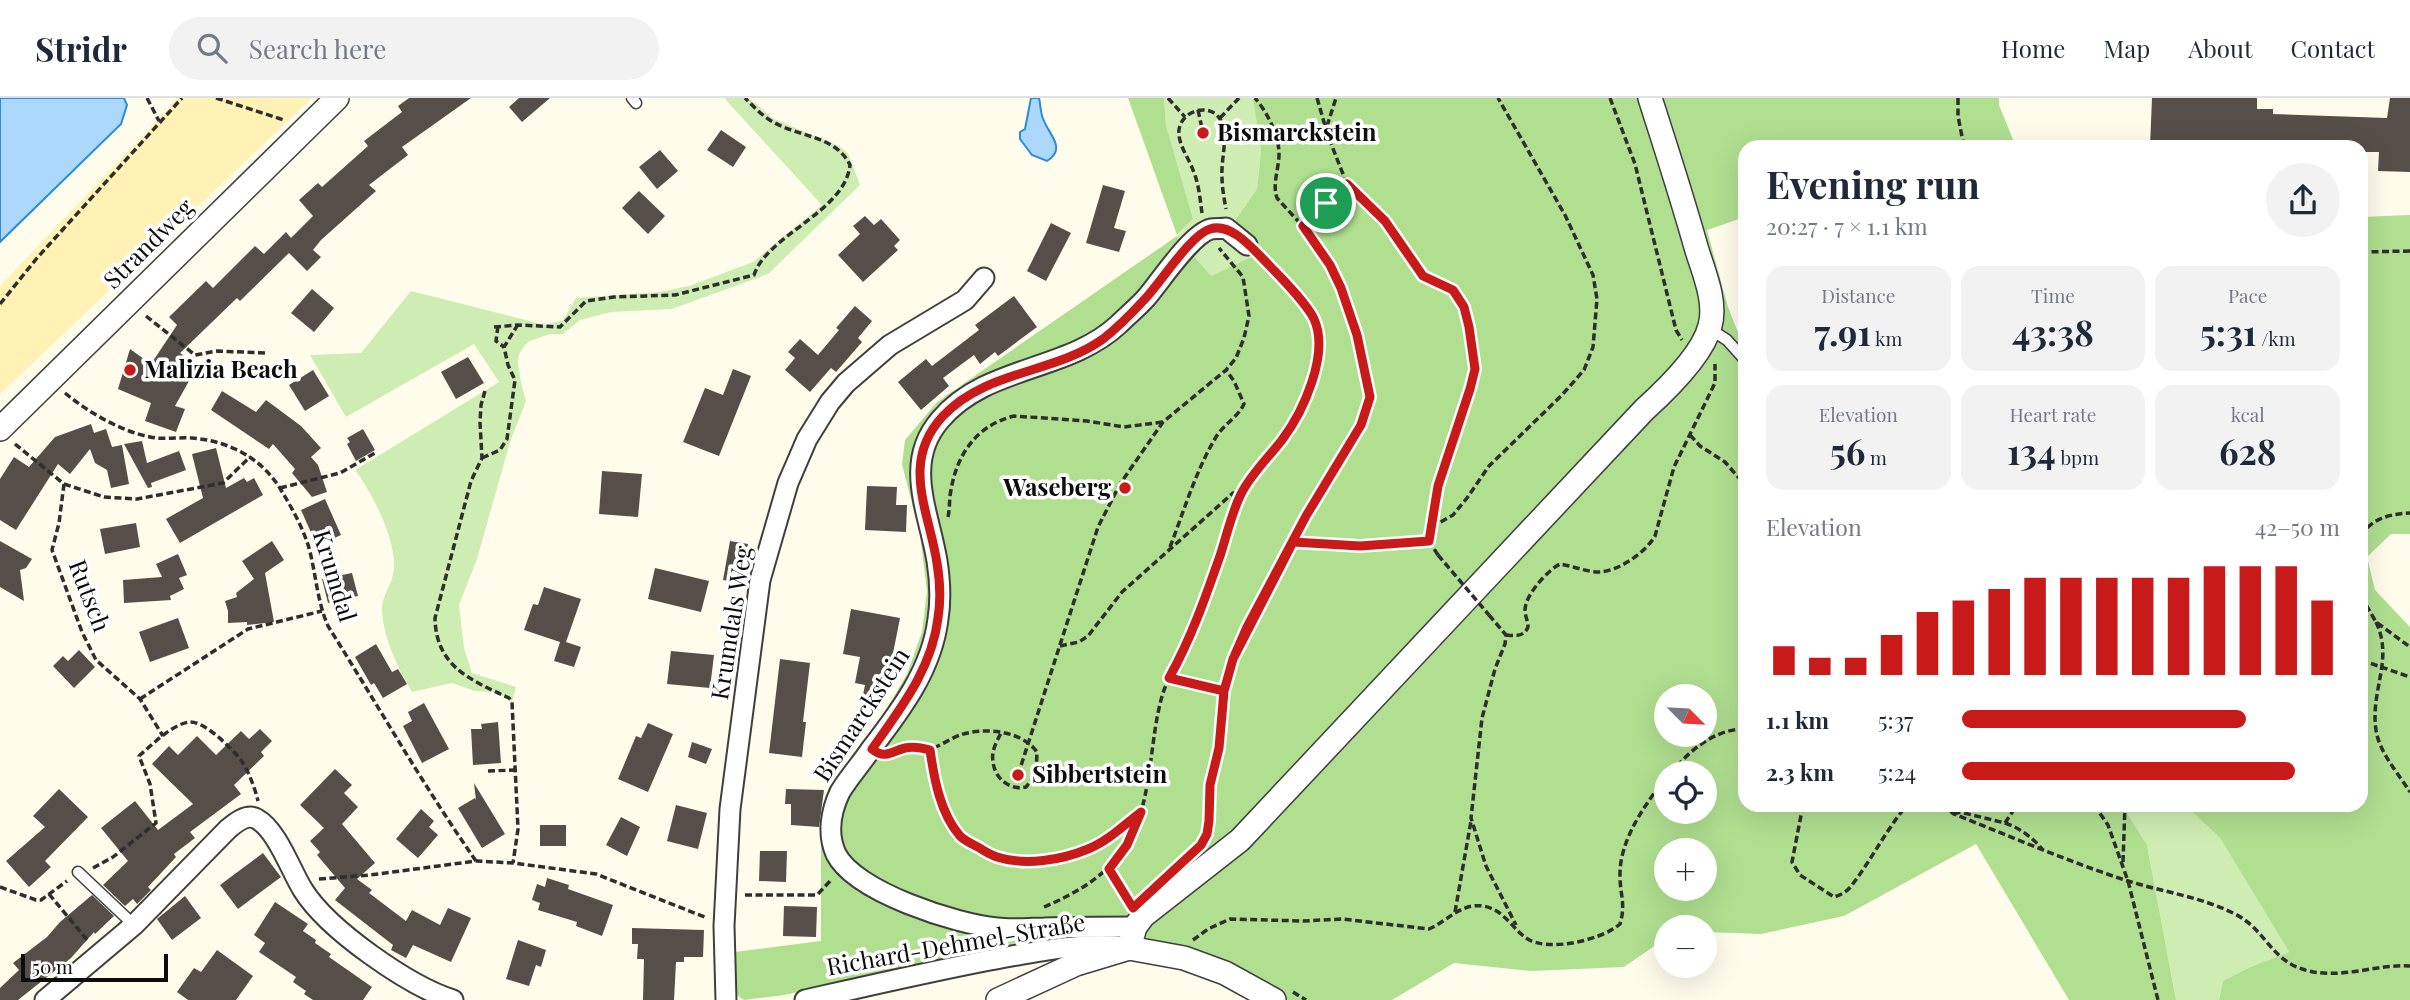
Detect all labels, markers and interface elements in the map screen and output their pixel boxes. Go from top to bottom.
search box [169,17,659,80]
text: Stridr [35,26,127,70]
icon: search [193,29,231,67]
text: Search here [249,31,386,66]
text: Home [2001,32,2065,64]
text: Map [2103,32,2150,64]
text: About [2188,32,2252,64]
text: Contact [2290,32,2375,64]
place label: Bismarckstein [1217,115,1377,147]
marker: Bismarckstein [1195,125,1211,141]
text: Evening run [1766,158,1980,209]
button: share [2266,163,2340,237]
pin [1296,173,1356,233]
icon: arrive [1307,184,1345,222]
street label: Strandweg [95,190,200,295]
text: 20:27 · 7 × 1.1 km [1766,210,1928,241]
text: Distance [1821,282,1895,308]
text: Time [2031,282,2075,308]
text: Pace [2228,282,2267,308]
text: 7.91 [1814,308,1871,355]
text: 43:38 [2012,308,2094,355]
text: 5:31 [2200,308,2256,355]
text: km [1871,325,1902,351]
text: /km [2256,325,2296,351]
place label: Malizia Beach [144,352,298,384]
marker: Malizia Beach [122,362,138,378]
text: Elevation [1819,401,1898,427]
text: Heart rate [2010,401,2096,427]
text: kcal [2231,401,2265,427]
text: 56 [1830,427,1865,474]
text: 134 [2007,427,2056,474]
text: 628 [2219,427,2276,474]
text: m [1865,444,1887,470]
text: bpm [2056,444,2099,470]
place label: Waseberg [1002,470,1112,502]
marker: Waseberg [1117,480,1133,496]
text: Elevation [1766,511,1862,542]
text: 42–50 m [2255,511,2340,542]
street label: Krumdal [307,526,365,625]
street label: Krumdals Weg [702,543,758,702]
street label: Rutsch [63,555,119,636]
street label: Bismarckstein [805,641,916,787]
north arrow [1654,684,1717,747]
map controls [1654,684,1717,978]
text: 1.1 km [1766,704,1829,735]
text: 5:37 [1878,704,1913,735]
text: 2.3 km [1766,756,1834,787]
text: 5:24 [1878,756,1916,787]
place label: Sibbertstein [1032,757,1167,789]
button: locate [1654,761,1717,824]
marker: Sibbertstein [1010,767,1026,783]
button: + [1654,838,1717,901]
street label: Richard-Dehmel-Straße [824,905,1088,982]
button: − [1654,915,1717,978]
scale bar [21,951,168,983]
text: 50 m [32,953,73,979]

